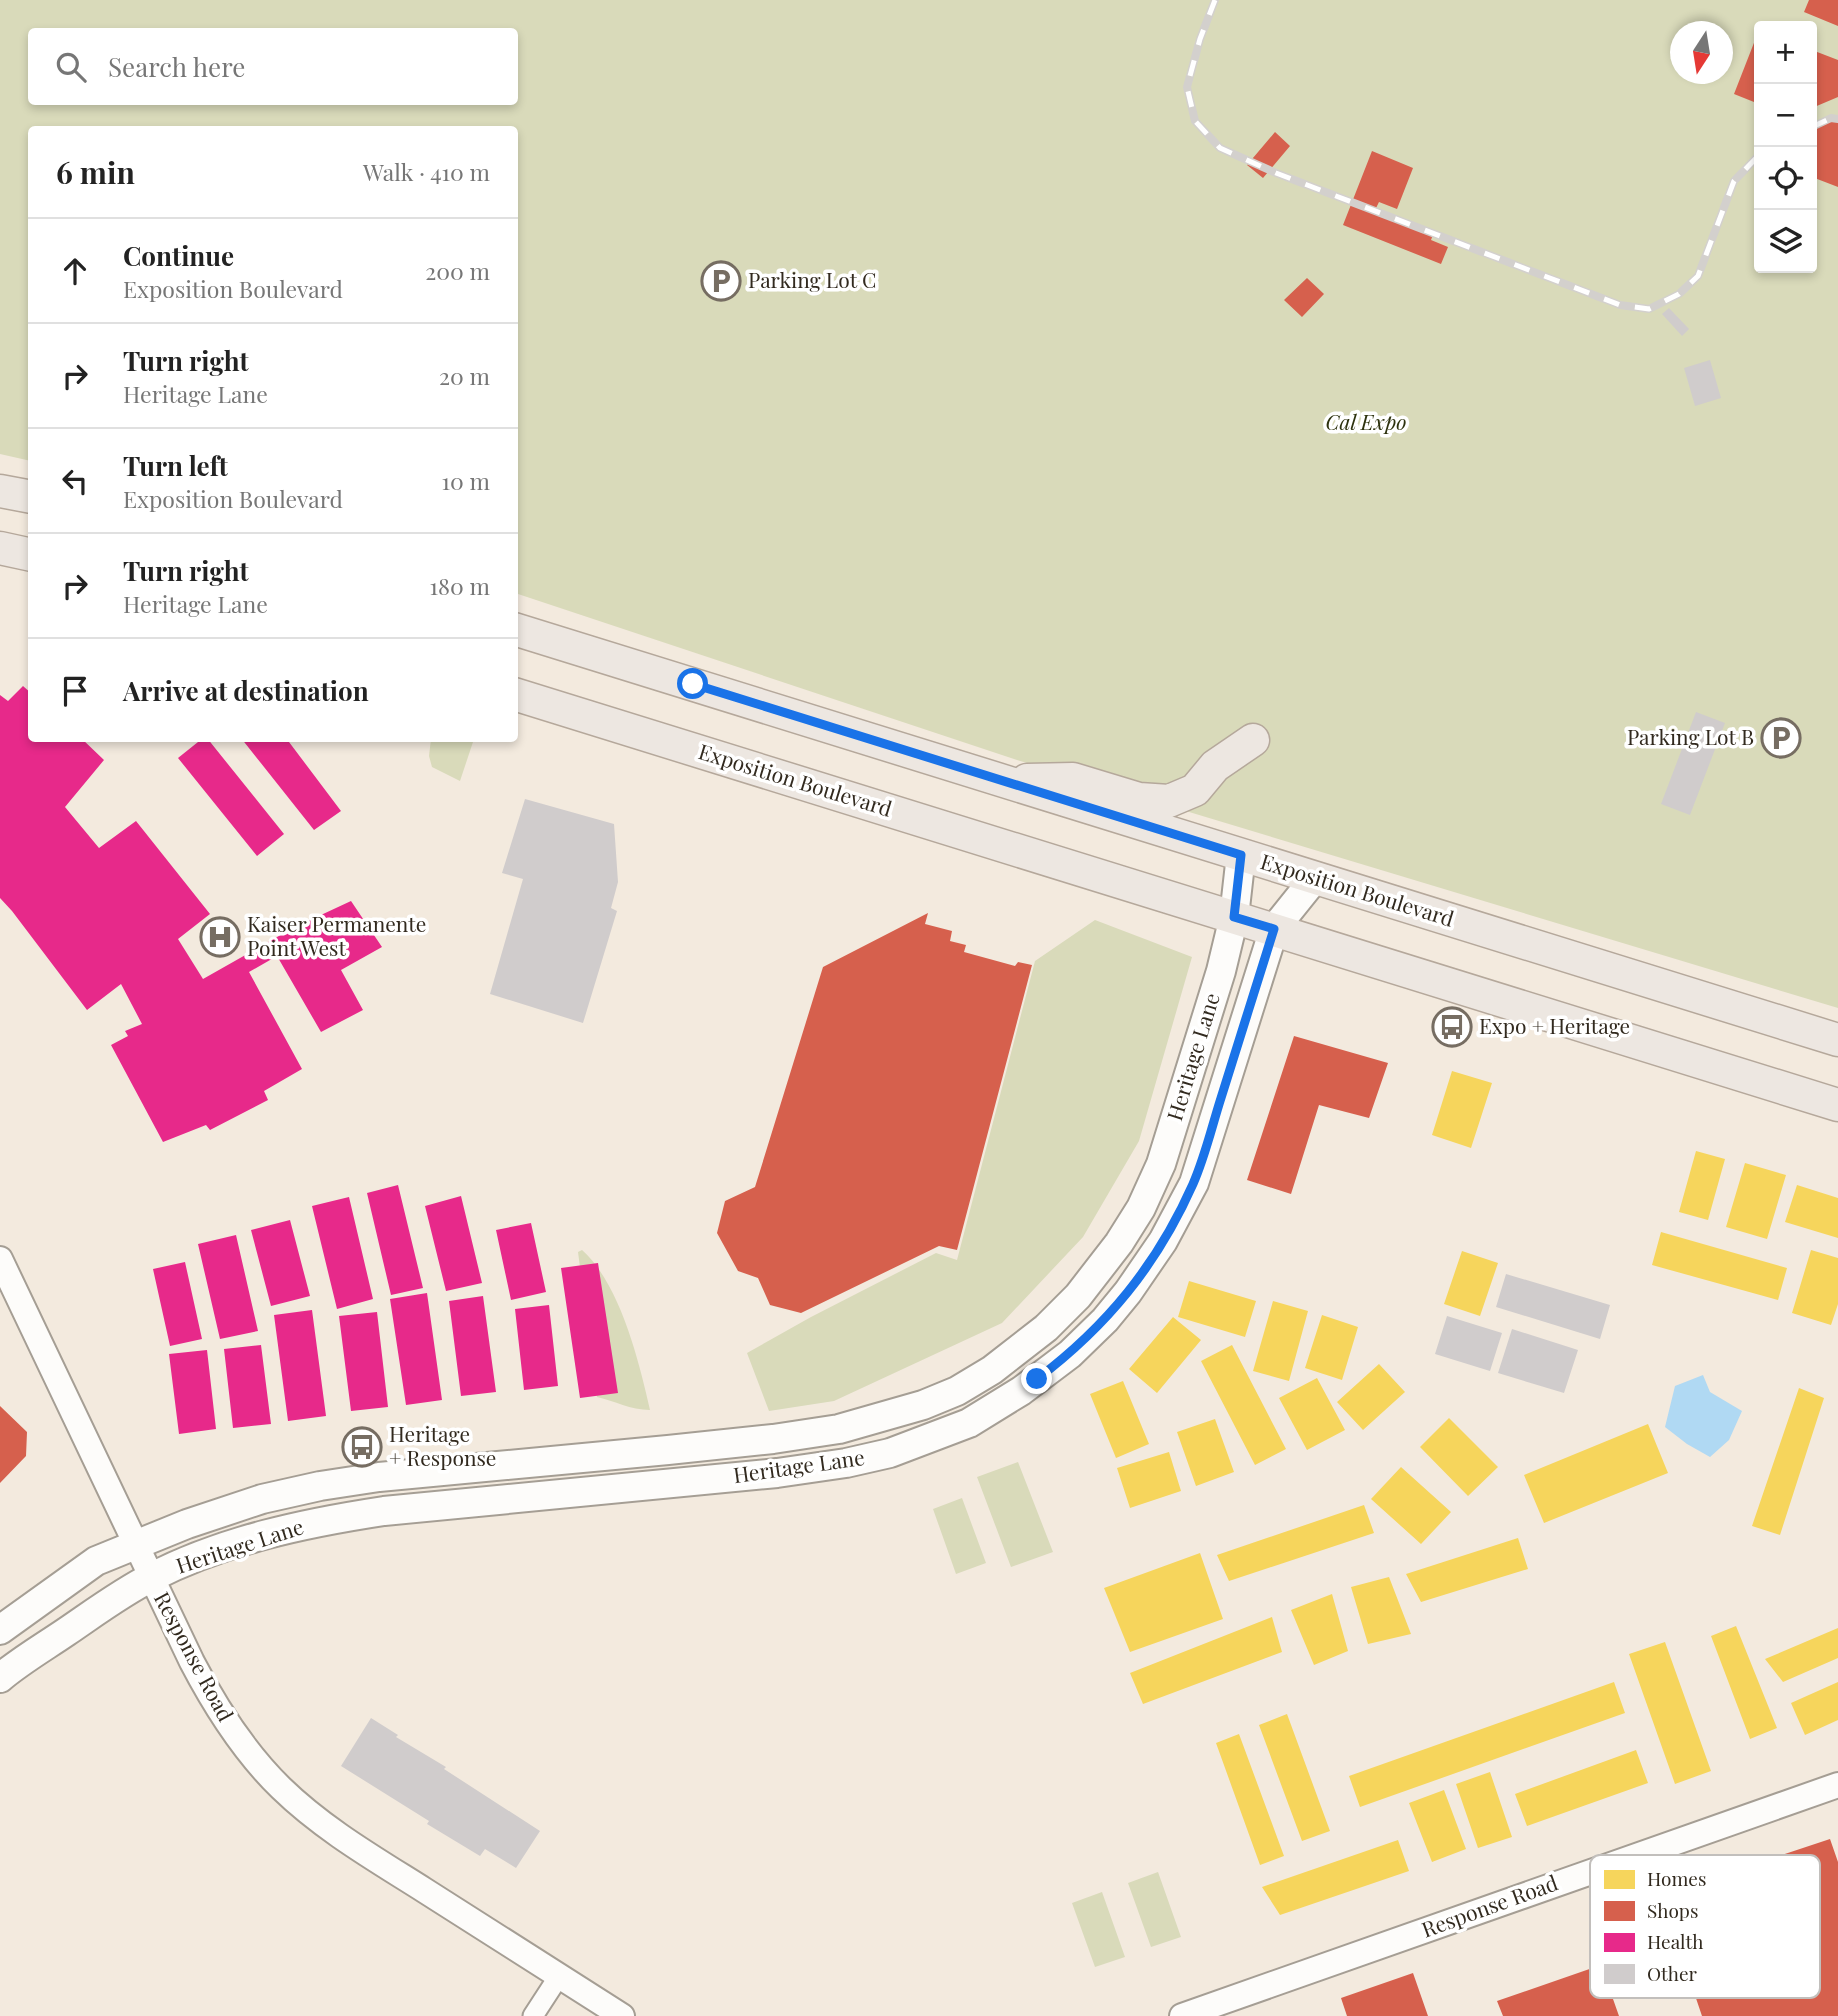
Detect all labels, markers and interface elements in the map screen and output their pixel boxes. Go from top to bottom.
north arrow [1670,21,1733,84]
map controls [1754,21,1817,273]
button: + [1754,21,1817,84]
search box [28,28,518,105]
icon: search [52,48,90,86]
text: Search here [108,49,245,84]
button: − [1754,84,1817,147]
button: locate [1754,147,1817,210]
text: 6 min [56,152,135,192]
text: Walk · 410 m [363,156,490,187]
button: layers [1754,210,1817,273]
text: Continue [123,238,234,273]
icon: ahead [56,252,94,290]
text: 200 m [425,255,490,286]
parking icon: Parking Lot C [700,260,742,302]
place label: Parking Lot C [748,265,876,293]
text: Exposition Boulevard [123,273,343,304]
text: Turn right [123,343,249,378]
icon: right [56,357,94,395]
text: 20 m [439,360,490,391]
text: Heritage Lane [123,378,268,409]
park label: Cal Expo [1325,407,1407,435]
text: Turn left [123,448,228,483]
icon: left [56,462,94,500]
text: 10 m [442,465,490,496]
text: Exposition Boulevard [123,483,343,514]
text: Turn right [123,553,249,588]
icon: right [56,567,94,605]
text: 180 m [430,570,490,601]
text: Heritage Lane [123,588,268,619]
route start [677,668,708,699]
icon: arrive [56,672,94,710]
text: Arrive at destination [123,673,369,708]
parking icon: Parking Lot B [1760,717,1802,759]
place label: Parking Lot B [1627,722,1754,750]
street label: Exposition Boulevard [696,736,896,822]
street label: Exposition Boulevard [1258,846,1458,932]
place label: Kaiser Permanente Point West [247,909,426,961]
hospital icon: Kaiser Permanente Point West [199,916,241,958]
street label: Heritage Lane [1159,989,1225,1124]
bus stop icon: Expo + Heritage [1431,1006,1473,1048]
place label: Expo + Heritage [1479,1011,1630,1039]
route end [1021,1363,1052,1394]
place label: Heritage + Response [389,1419,496,1471]
bus stop icon: Heritage + Response [341,1426,383,1468]
street label: Heritage Lane [731,1442,866,1488]
street label: Heritage Lane [172,1511,307,1579]
street label: Response Road [149,1586,241,1726]
legend [1590,1855,1820,1998]
text: Homes [1647,1865,1706,1891]
street label: Response Road [1417,1868,1561,1943]
text: Shops [1647,1897,1698,1923]
text: Health [1647,1928,1703,1954]
text: Other [1647,1960,1698,1986]

